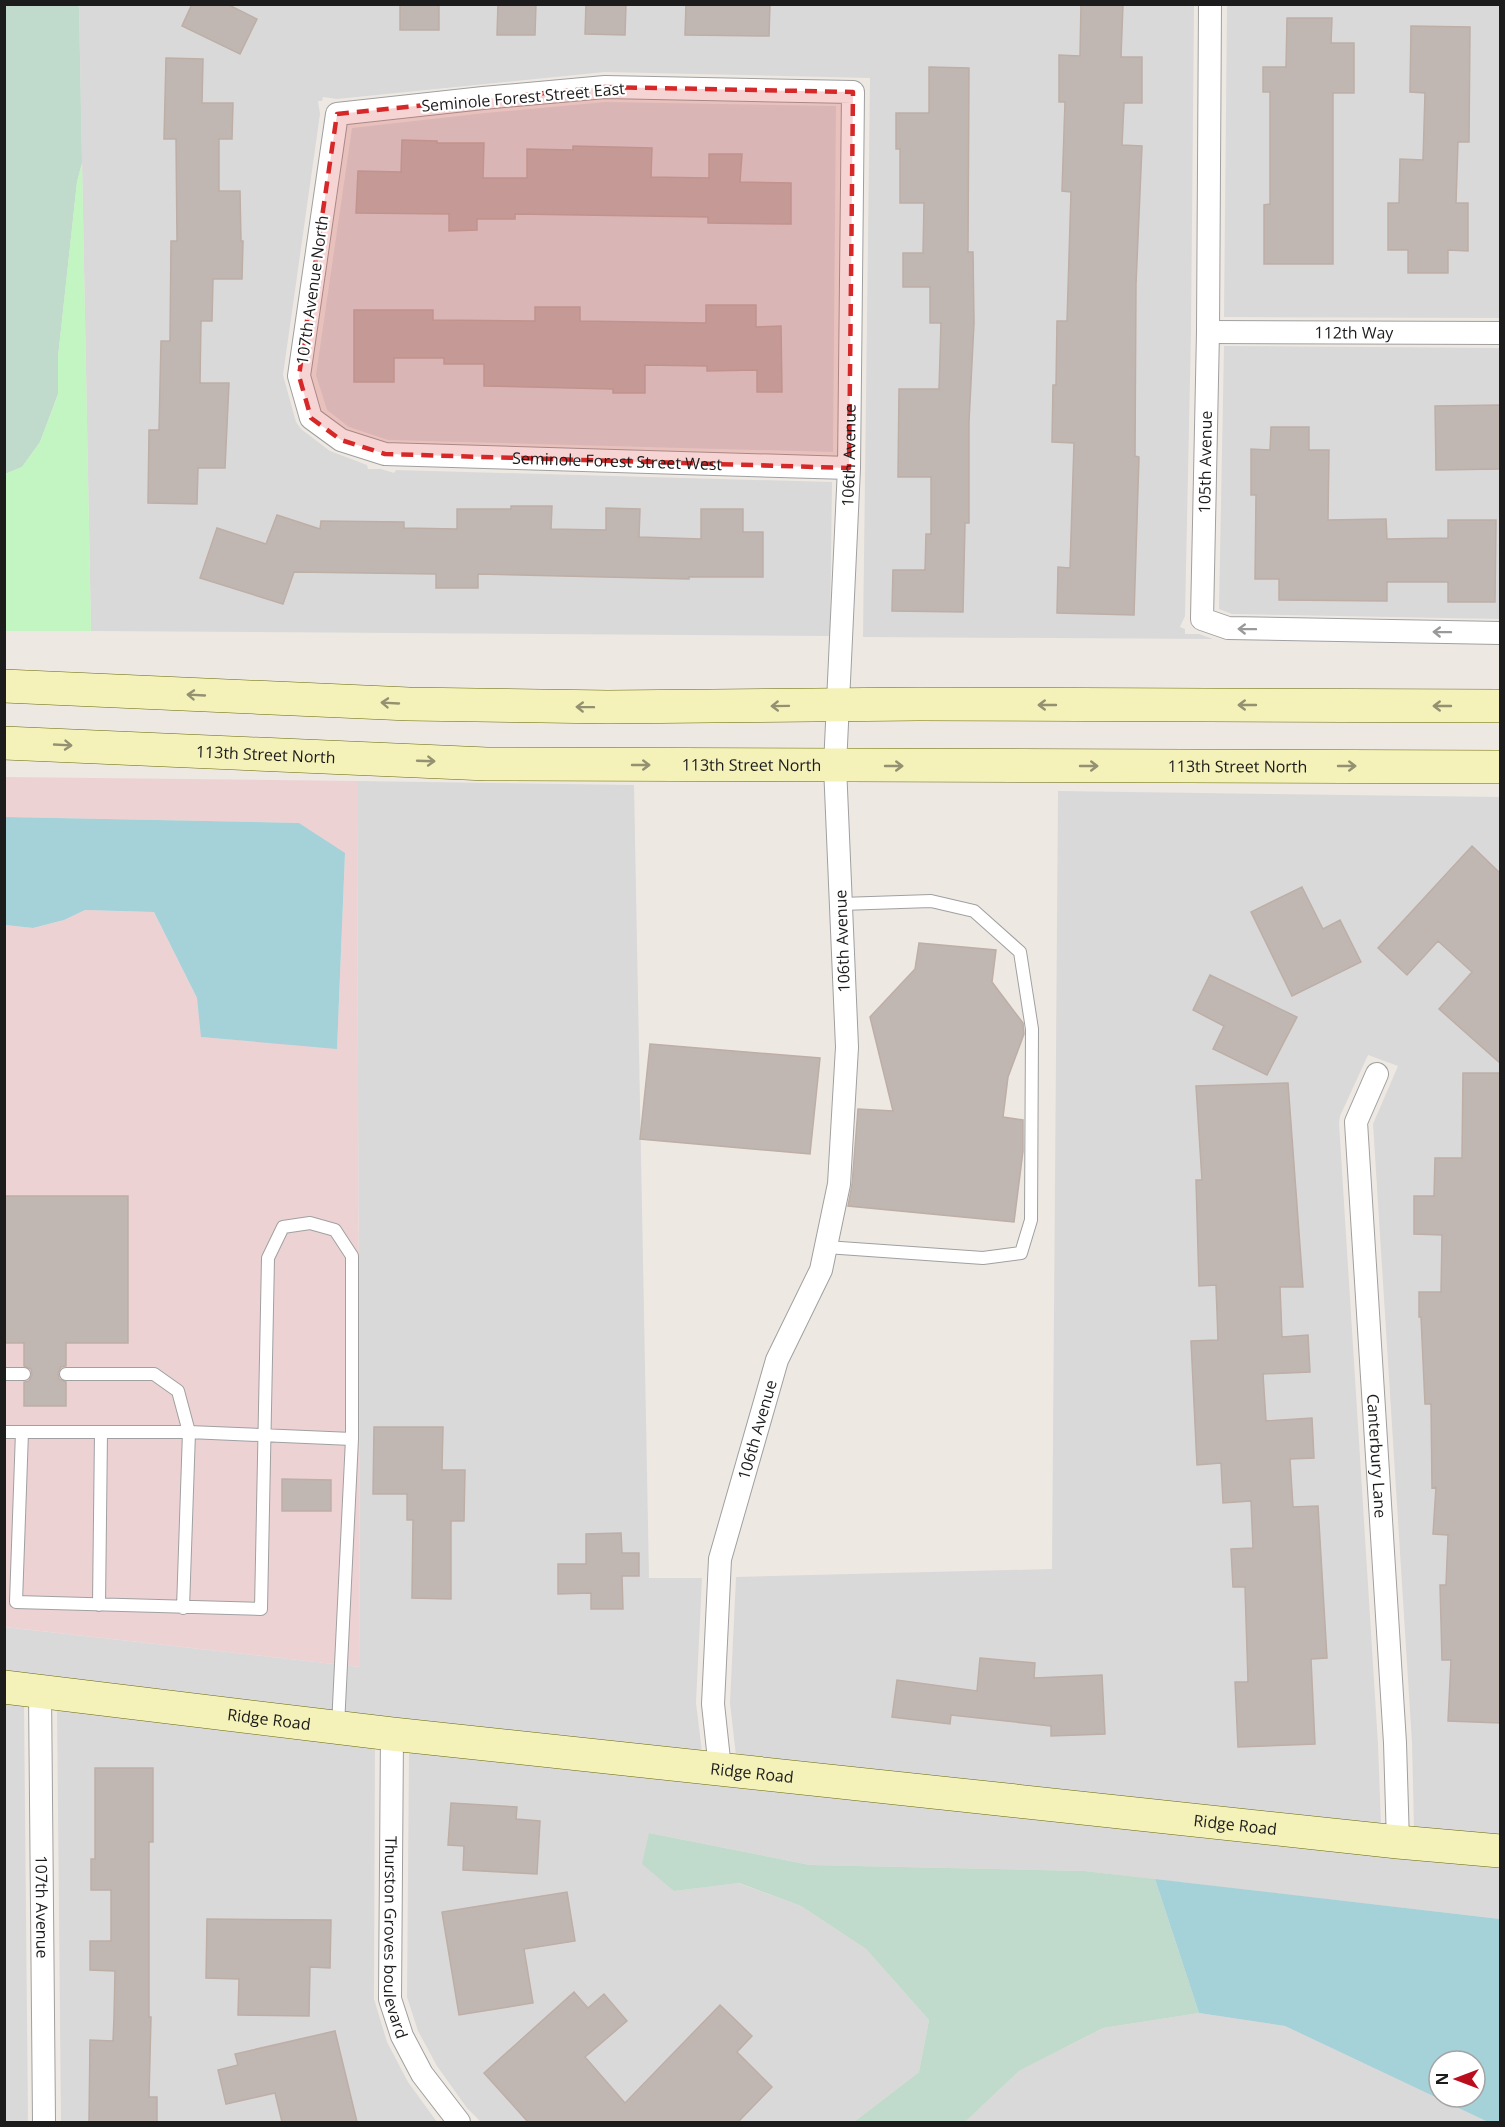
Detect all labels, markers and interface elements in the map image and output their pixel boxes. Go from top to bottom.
street label: Seminole Forest Street East [420,77,626,117]
street label: 107th Avenue North [291,214,333,366]
street label: 112th Way [1315,321,1394,344]
street label: 106th Avenue [836,404,861,507]
street label: 105th Avenue [1193,410,1217,514]
street label: Seminole Forest Street West [512,447,723,475]
one-way arrow [1238,623,1258,634]
one-way arrow [1433,626,1453,638]
one-way arrow [186,689,206,700]
one-way arrow [381,698,401,709]
one-way arrow [1038,699,1058,711]
one-way arrow [1238,699,1258,711]
one-way arrow [771,700,791,712]
one-way arrow [1433,700,1453,712]
one-way arrow [576,701,596,713]
one-way arrow [52,740,72,751]
street label: 113th Street North [195,740,336,768]
street label: 113th Street North [682,754,821,776]
street label: 113th Street North [1168,755,1307,777]
one-way arrow [415,756,435,767]
one-way arrow [631,759,651,771]
one-way arrow [883,760,903,772]
one-way arrow [1078,760,1098,772]
one-way arrow [1336,760,1356,772]
street label: 106th Avenue [829,889,855,993]
street label: 106th Avenue [732,1377,782,1482]
street label: Canterbury Lane [1362,1393,1392,1519]
street label: Ridge Road [226,1703,312,1735]
street label: Ridge Road [709,1757,795,1788]
street label: Ridge Road [1193,1809,1278,1840]
street label: Thurston Groves boulevard [379,1836,413,2041]
street label: 107th Avenue [31,1855,53,1959]
north arrow [1427,2049,1487,2109]
text: N [1431,2072,1453,2086]

